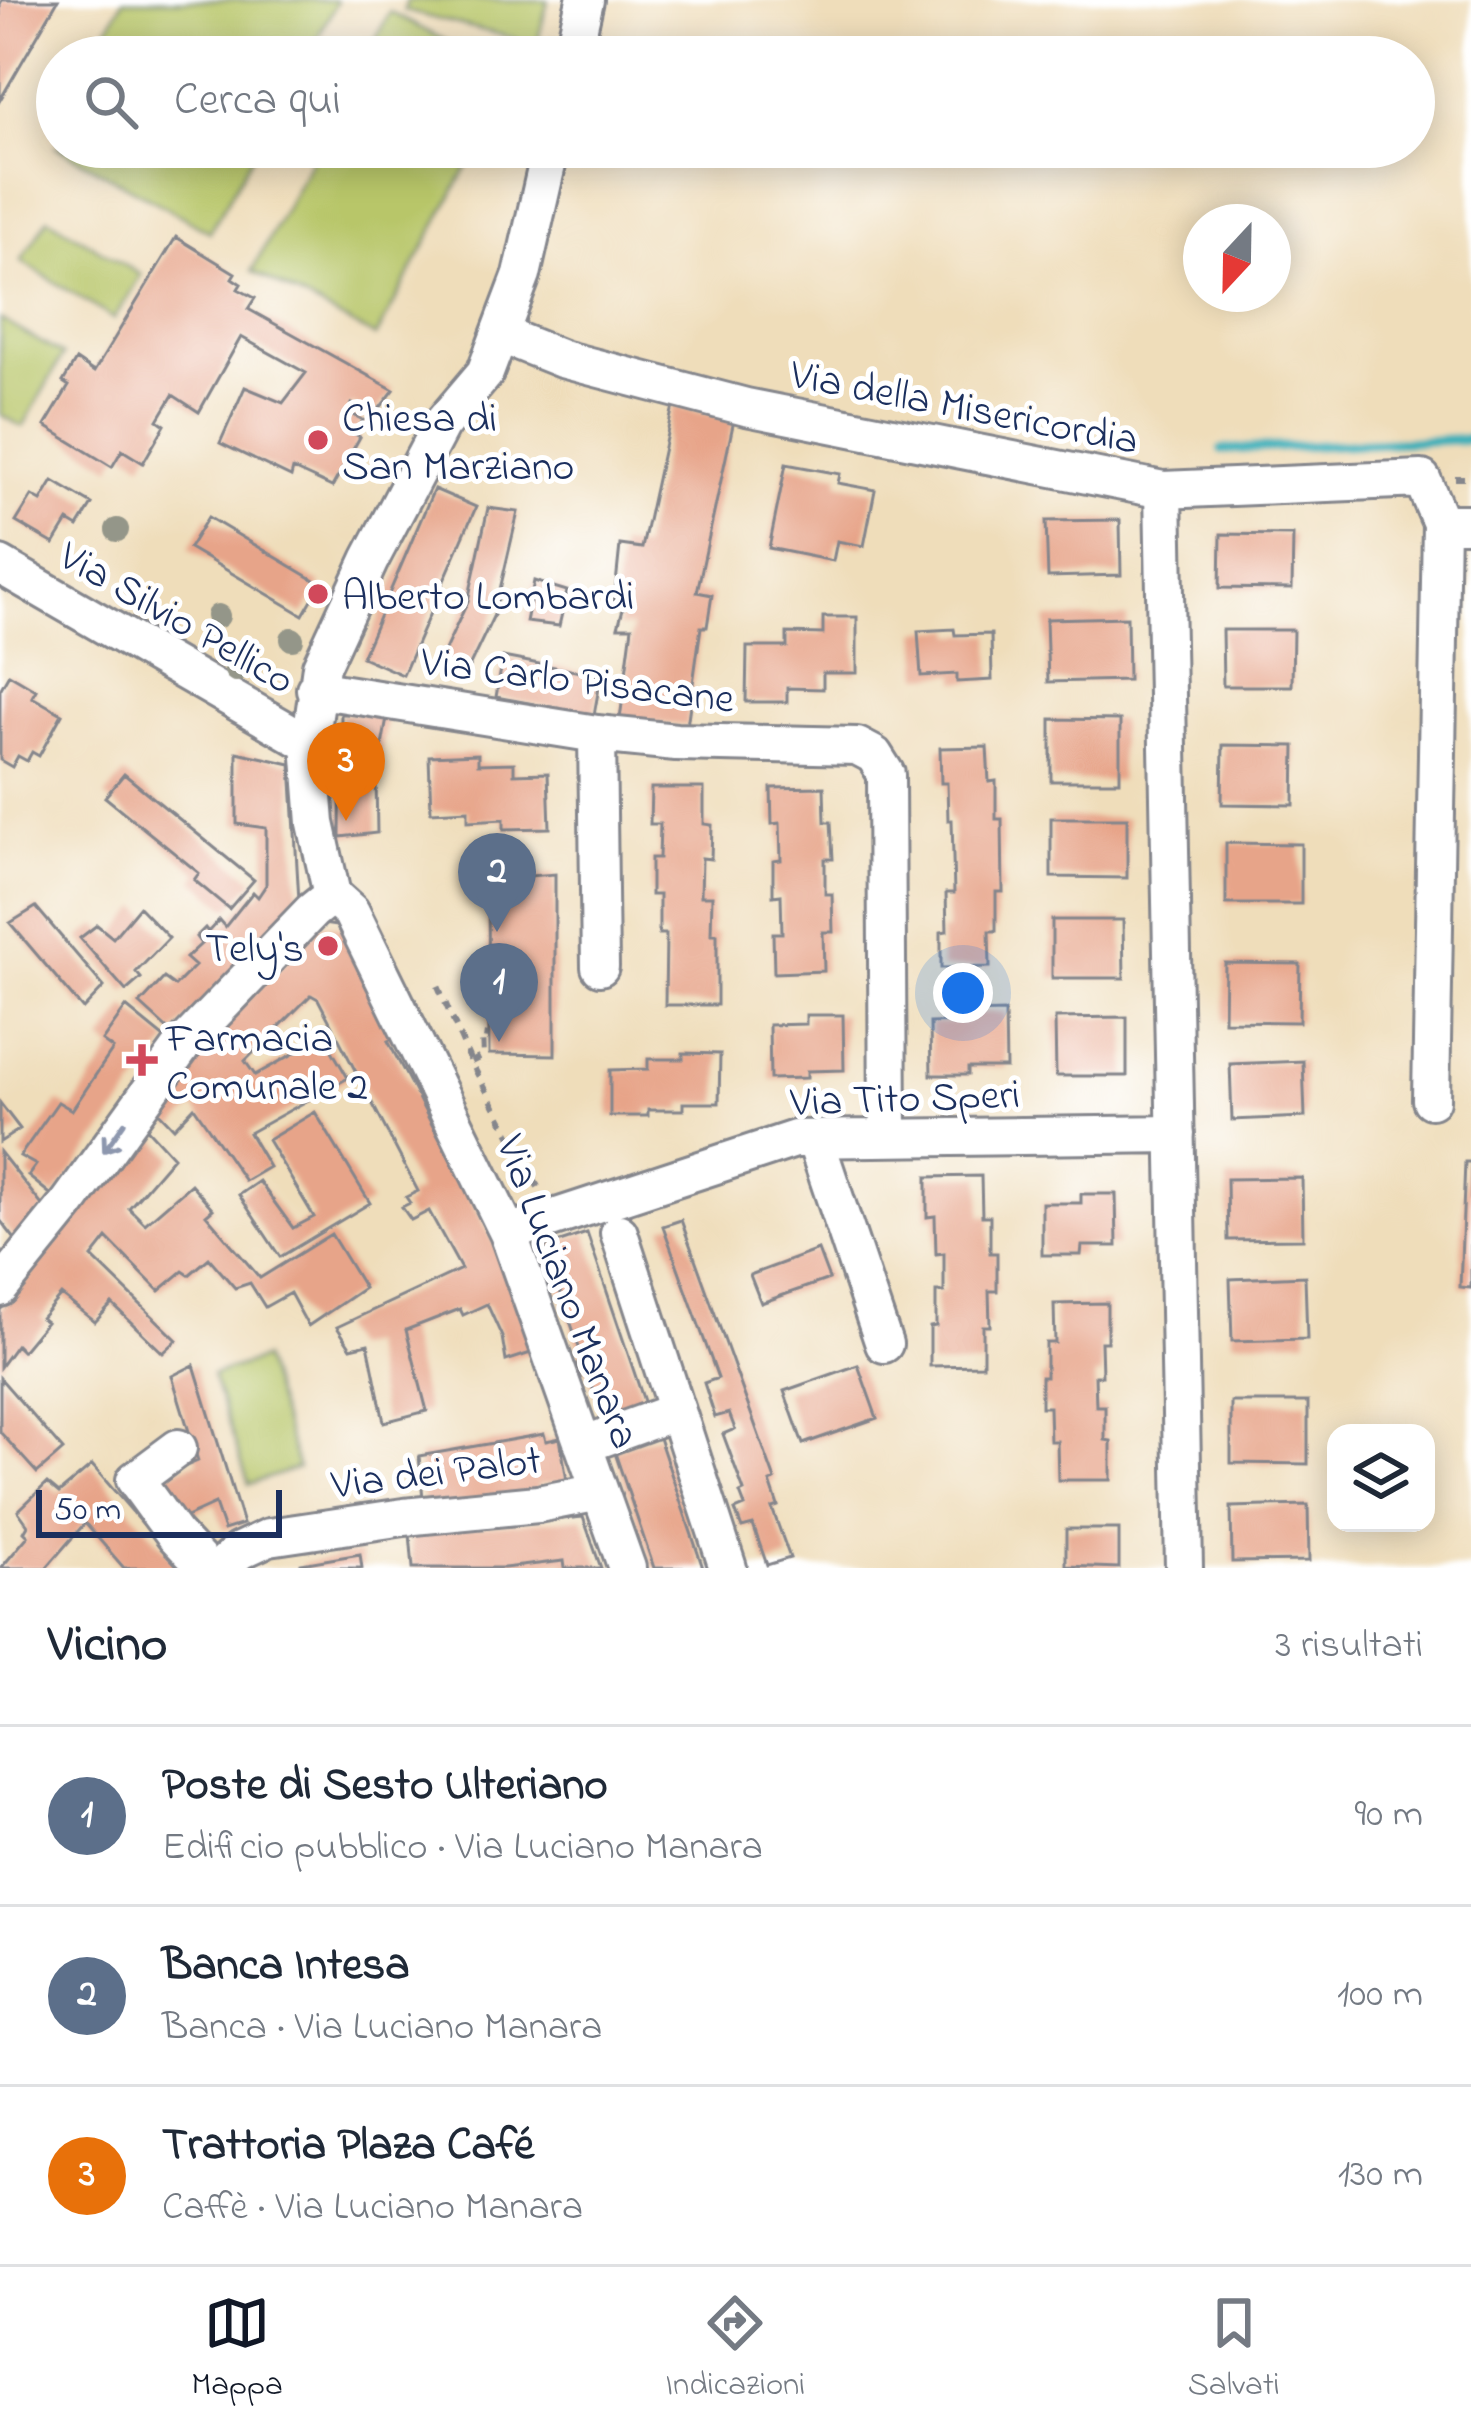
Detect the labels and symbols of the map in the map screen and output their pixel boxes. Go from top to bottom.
north arrow [1183,204,1291,312]
street label: Via della Misericordia [784,346,1143,473]
place label: Chiesa di San Marziano [342,390,574,499]
marker: Chiesa di San Marziano [305,427,331,453]
street label: Via Silvio Pellico [46,527,305,712]
place label: Alberto Lombardi [342,568,634,629]
marker: Alberto Lombardi [305,581,331,607]
street label: Via Carlo Pisacane [416,633,738,732]
pin: 3 [307,722,385,821]
pin: 2 [458,833,536,932]
place label: Tely's [205,920,304,981]
marker: Tely's [315,933,341,959]
pin: 1 [460,943,538,1042]
your location [933,963,993,1023]
place label: Farmacia Comunale 2 [165,1010,368,1119]
marker: Farmacia Comunale 2 [129,1047,155,1073]
street label: Via Tito Speri [788,1066,1021,1135]
one-way arrow [102,1120,127,1154]
street label: Via Luciano Manara [478,1126,654,1458]
street label: Via dei Palot [327,1431,545,1518]
scale bar [36,1484,282,1537]

